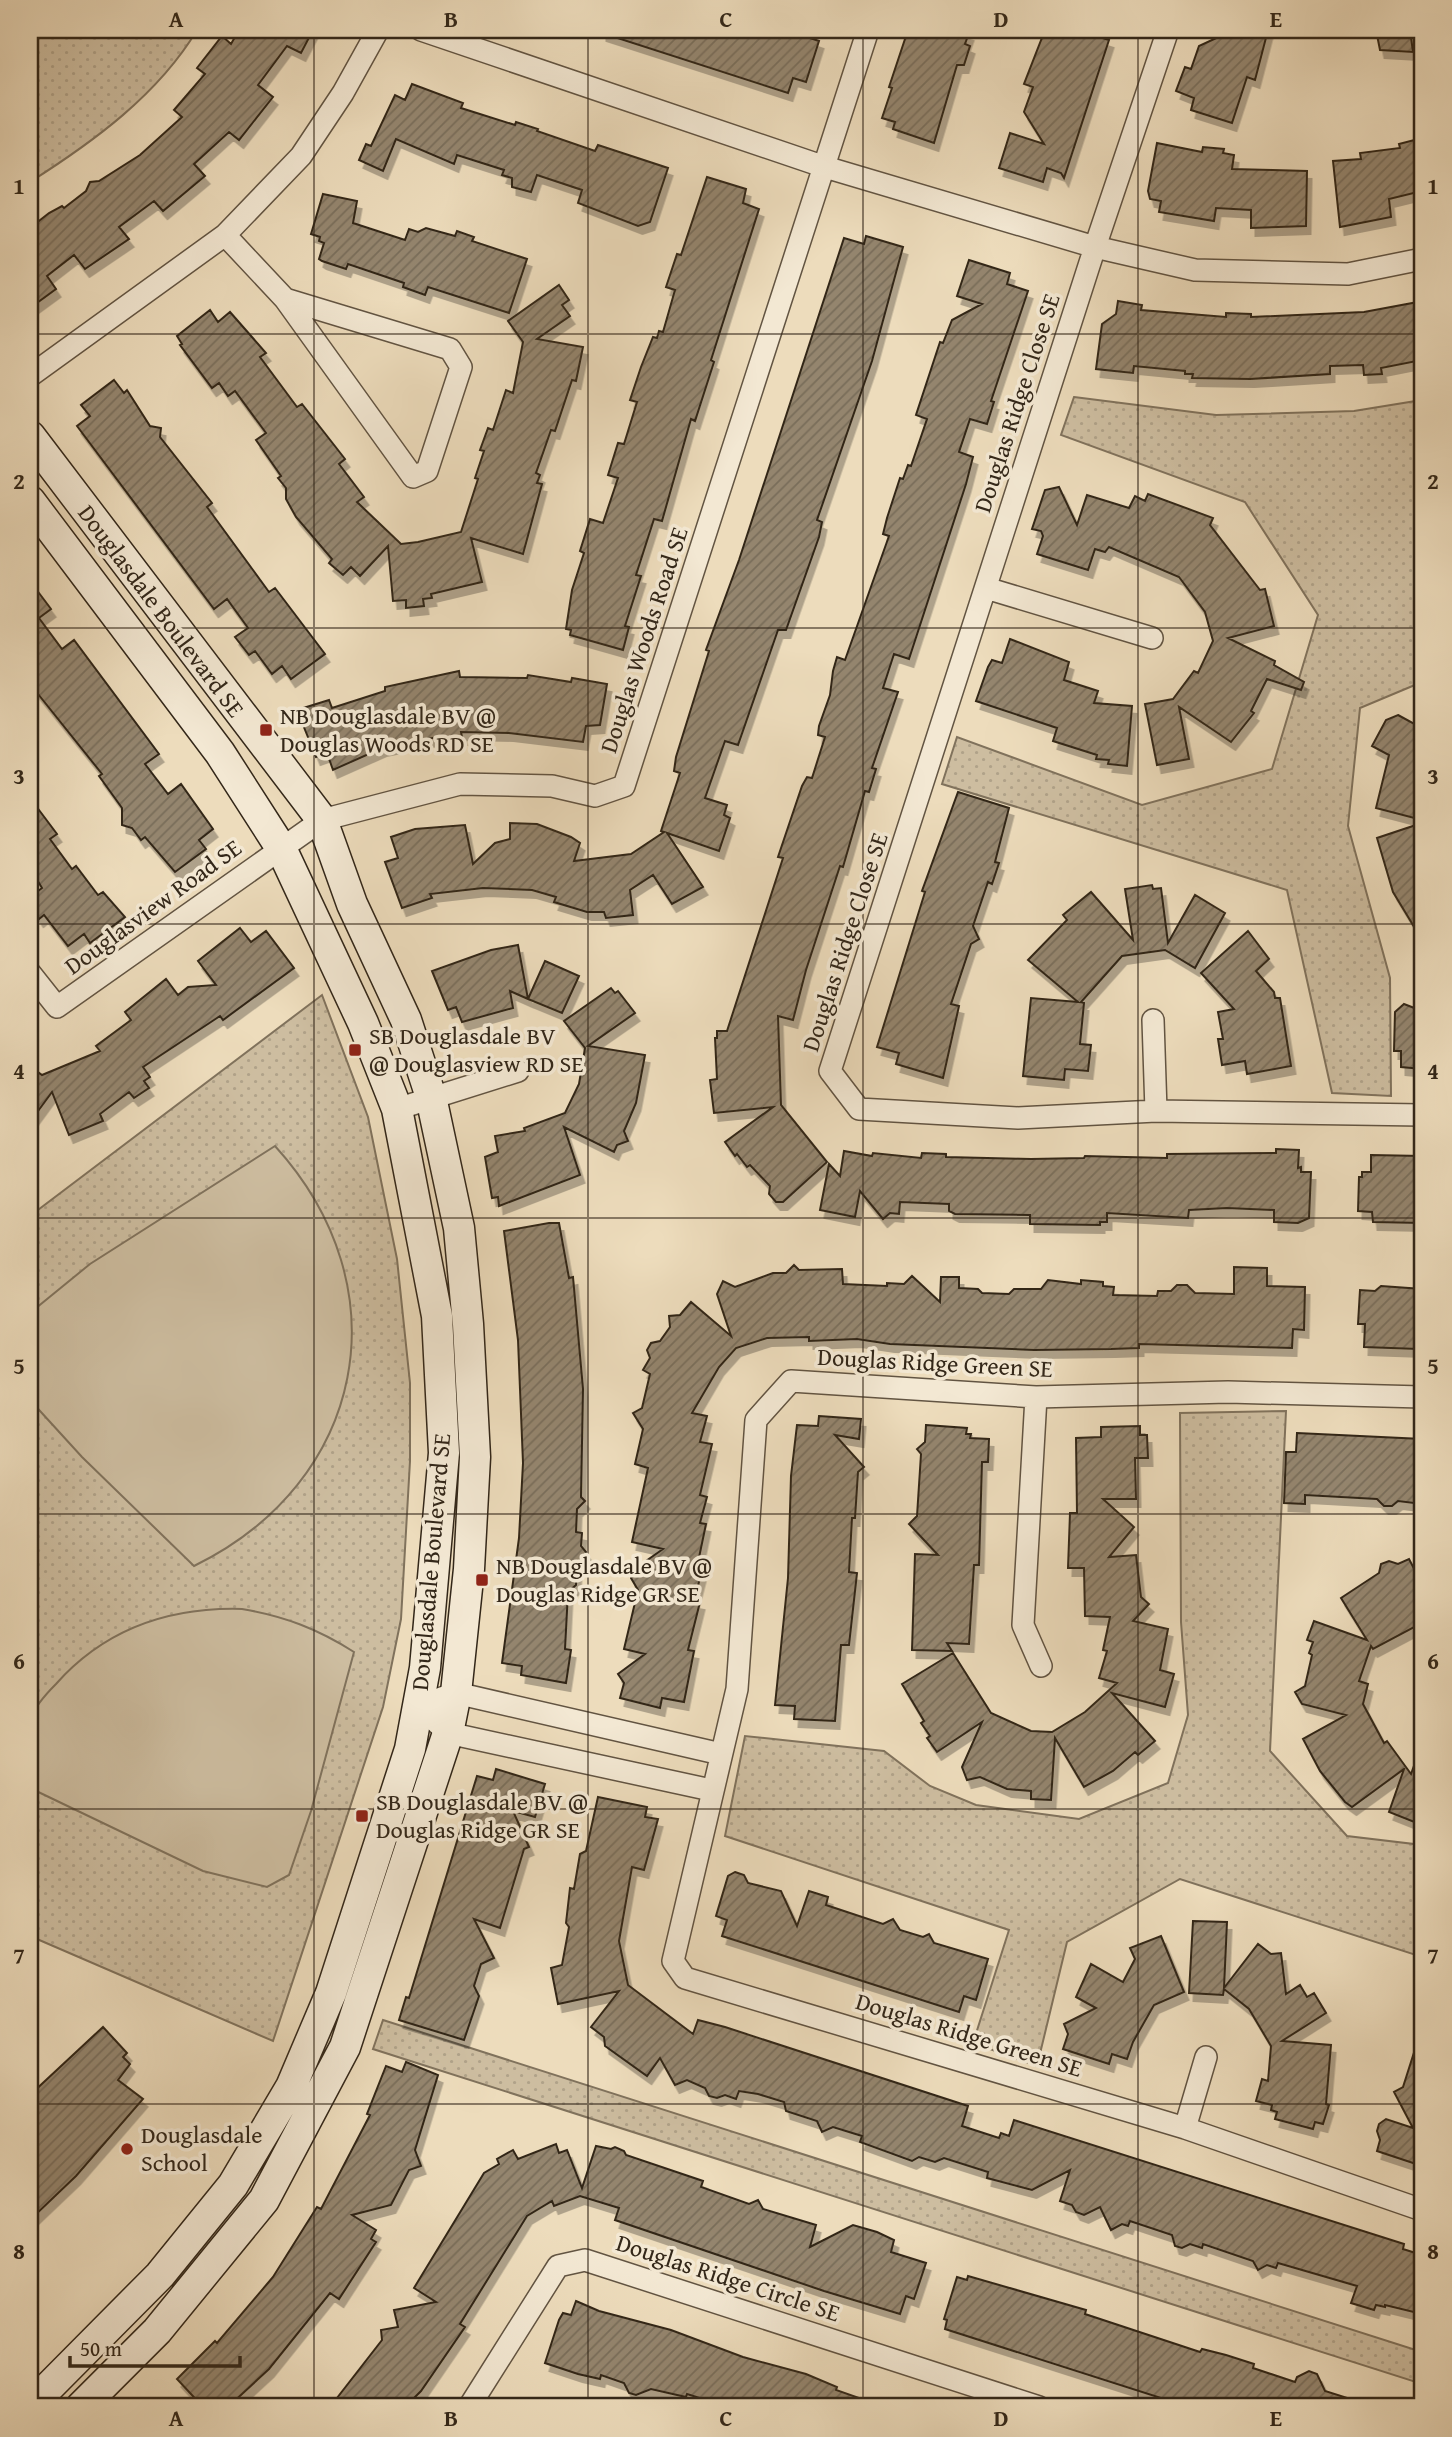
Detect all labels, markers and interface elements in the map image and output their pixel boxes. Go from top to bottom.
text: A [169,2,184,35]
text: B [444,2,458,35]
text: C [719,2,733,35]
text: D [994,2,1009,35]
text: E [1270,2,1282,35]
text: 1 [13,169,25,202]
text: 1 [1427,169,1439,202]
street label: Douglas Ridge Close SE [965,289,1068,517]
text: 2 [13,464,25,497]
text: 2 [1427,464,1439,497]
street label: Douglasdale Boulevard SE [70,497,253,724]
street label: Douglas Woods Road SE [590,522,697,757]
place label: NB Douglasdale BV @ Douglas Woods RD SE [280,698,496,761]
marker: NB Douglasdale BV @ Douglas Woods RD SE [258,722,274,738]
text: 3 [13,759,25,792]
text: 3 [1427,759,1439,792]
street label: Douglas Ridge Close SE [793,828,896,1056]
street label: Douglasview Road SE [57,830,248,983]
place label: SB Douglasdale BV @ Douglasview RD SE [369,1018,583,1081]
marker: SB Douglasdale BV @ Douglasview RD SE [347,1042,363,1058]
text: 4 [13,1054,25,1087]
text: 4 [1427,1054,1439,1087]
street label: Douglas Ridge Green SE [817,1339,1053,1386]
text: 5 [13,1349,25,1382]
text: 5 [1427,1349,1439,1382]
street label: Douglasdale Boulevard SE [402,1432,459,1692]
place label: NB Douglasdale BV @ Douglas Ridge GR SE [496,1548,712,1611]
marker: NB Douglasdale BV @ Douglas Ridge GR SE [474,1572,490,1588]
text: 6 [13,1644,25,1677]
text: 6 [1427,1644,1439,1677]
place label: SB Douglasdale BV @ Douglas Ridge GR SE [376,1784,588,1847]
marker: SB Douglasdale BV @ Douglas Ridge GR SE [354,1808,370,1824]
text: 7 [13,1939,25,1972]
text: 7 [1427,1939,1439,1972]
street label: Douglas Ridge Green SE [852,1983,1087,2086]
place label: Douglasdale School [141,2117,263,2180]
marker: Douglasdale School [119,2141,135,2157]
street label: Douglas Ridge Circle SE [612,2225,844,2330]
text: 8 [13,2234,25,2267]
text: 8 [1427,2234,1439,2267]
scale bar [70,2325,240,2369]
text: 50 m [80,2333,122,2364]
text: A [169,2401,184,2434]
text: B [444,2401,458,2434]
text: C [719,2401,733,2434]
text: D [994,2401,1009,2434]
text: E [1270,2401,1282,2434]

